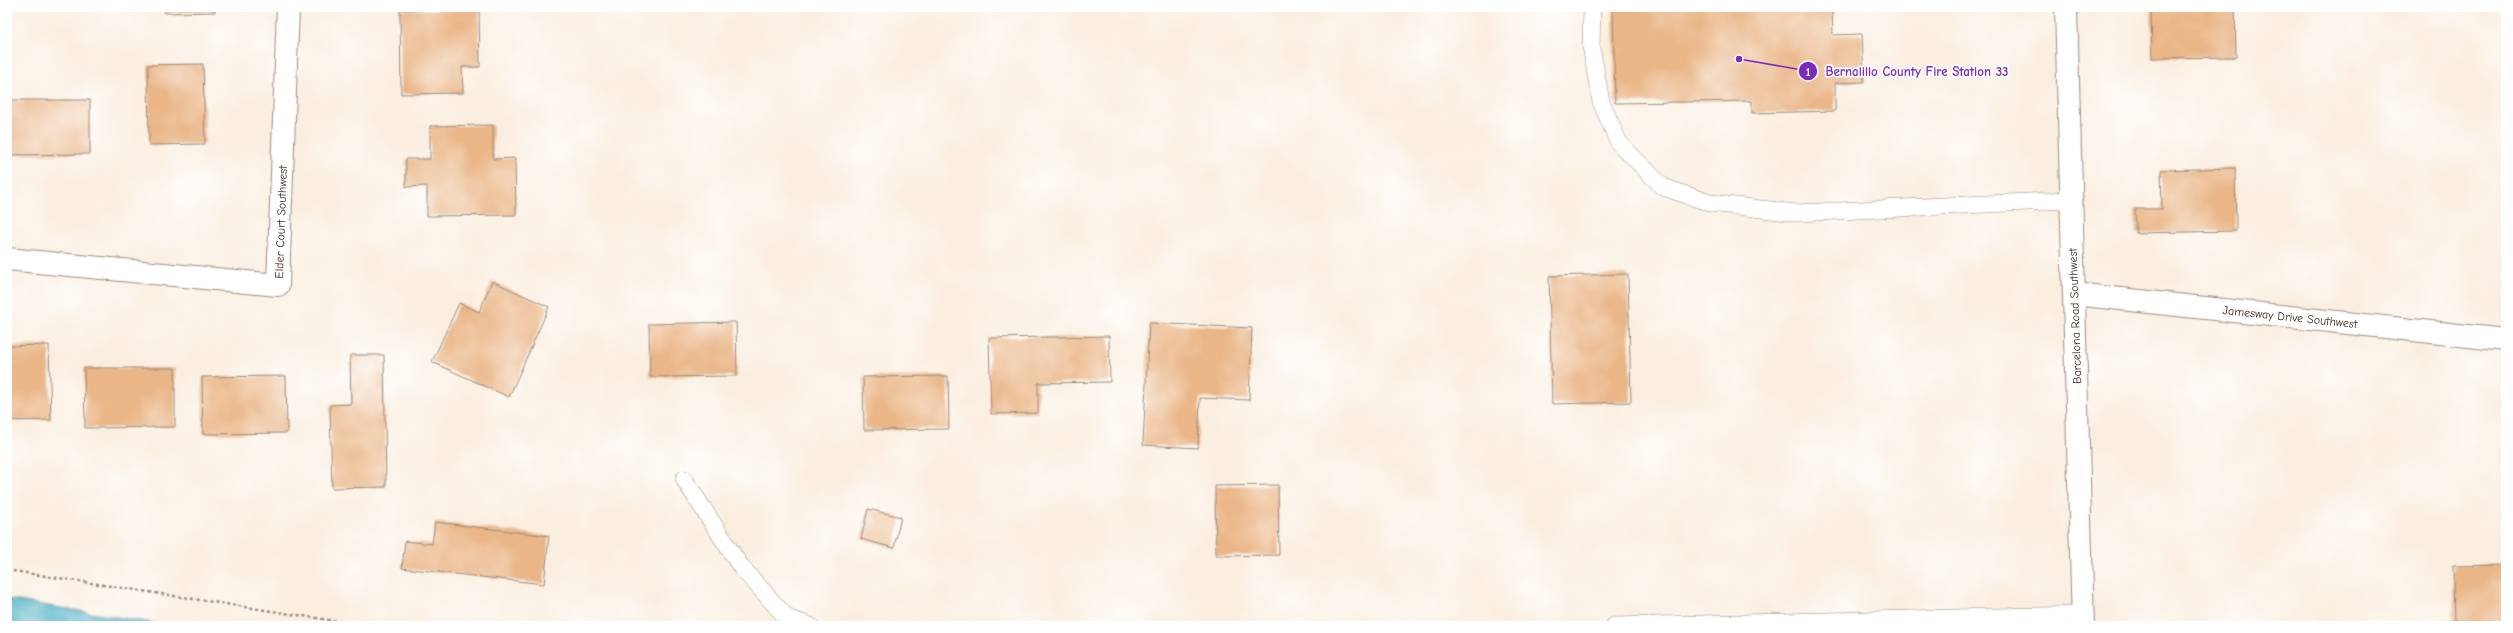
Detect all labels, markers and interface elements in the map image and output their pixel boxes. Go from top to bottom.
callout: Bernalillo County Fire Station 33 [1798,59,2017,84]
text: Bernalillo County Fire Station 33 [1826,64,2009,79]
text: 1 [1806,65,1811,79]
street label: Elder Court Southwest [272,165,290,279]
street label: Barcelona Road Southwest [2066,247,2084,384]
street label: Jamesway Drive Southwest [2222,303,2359,331]

